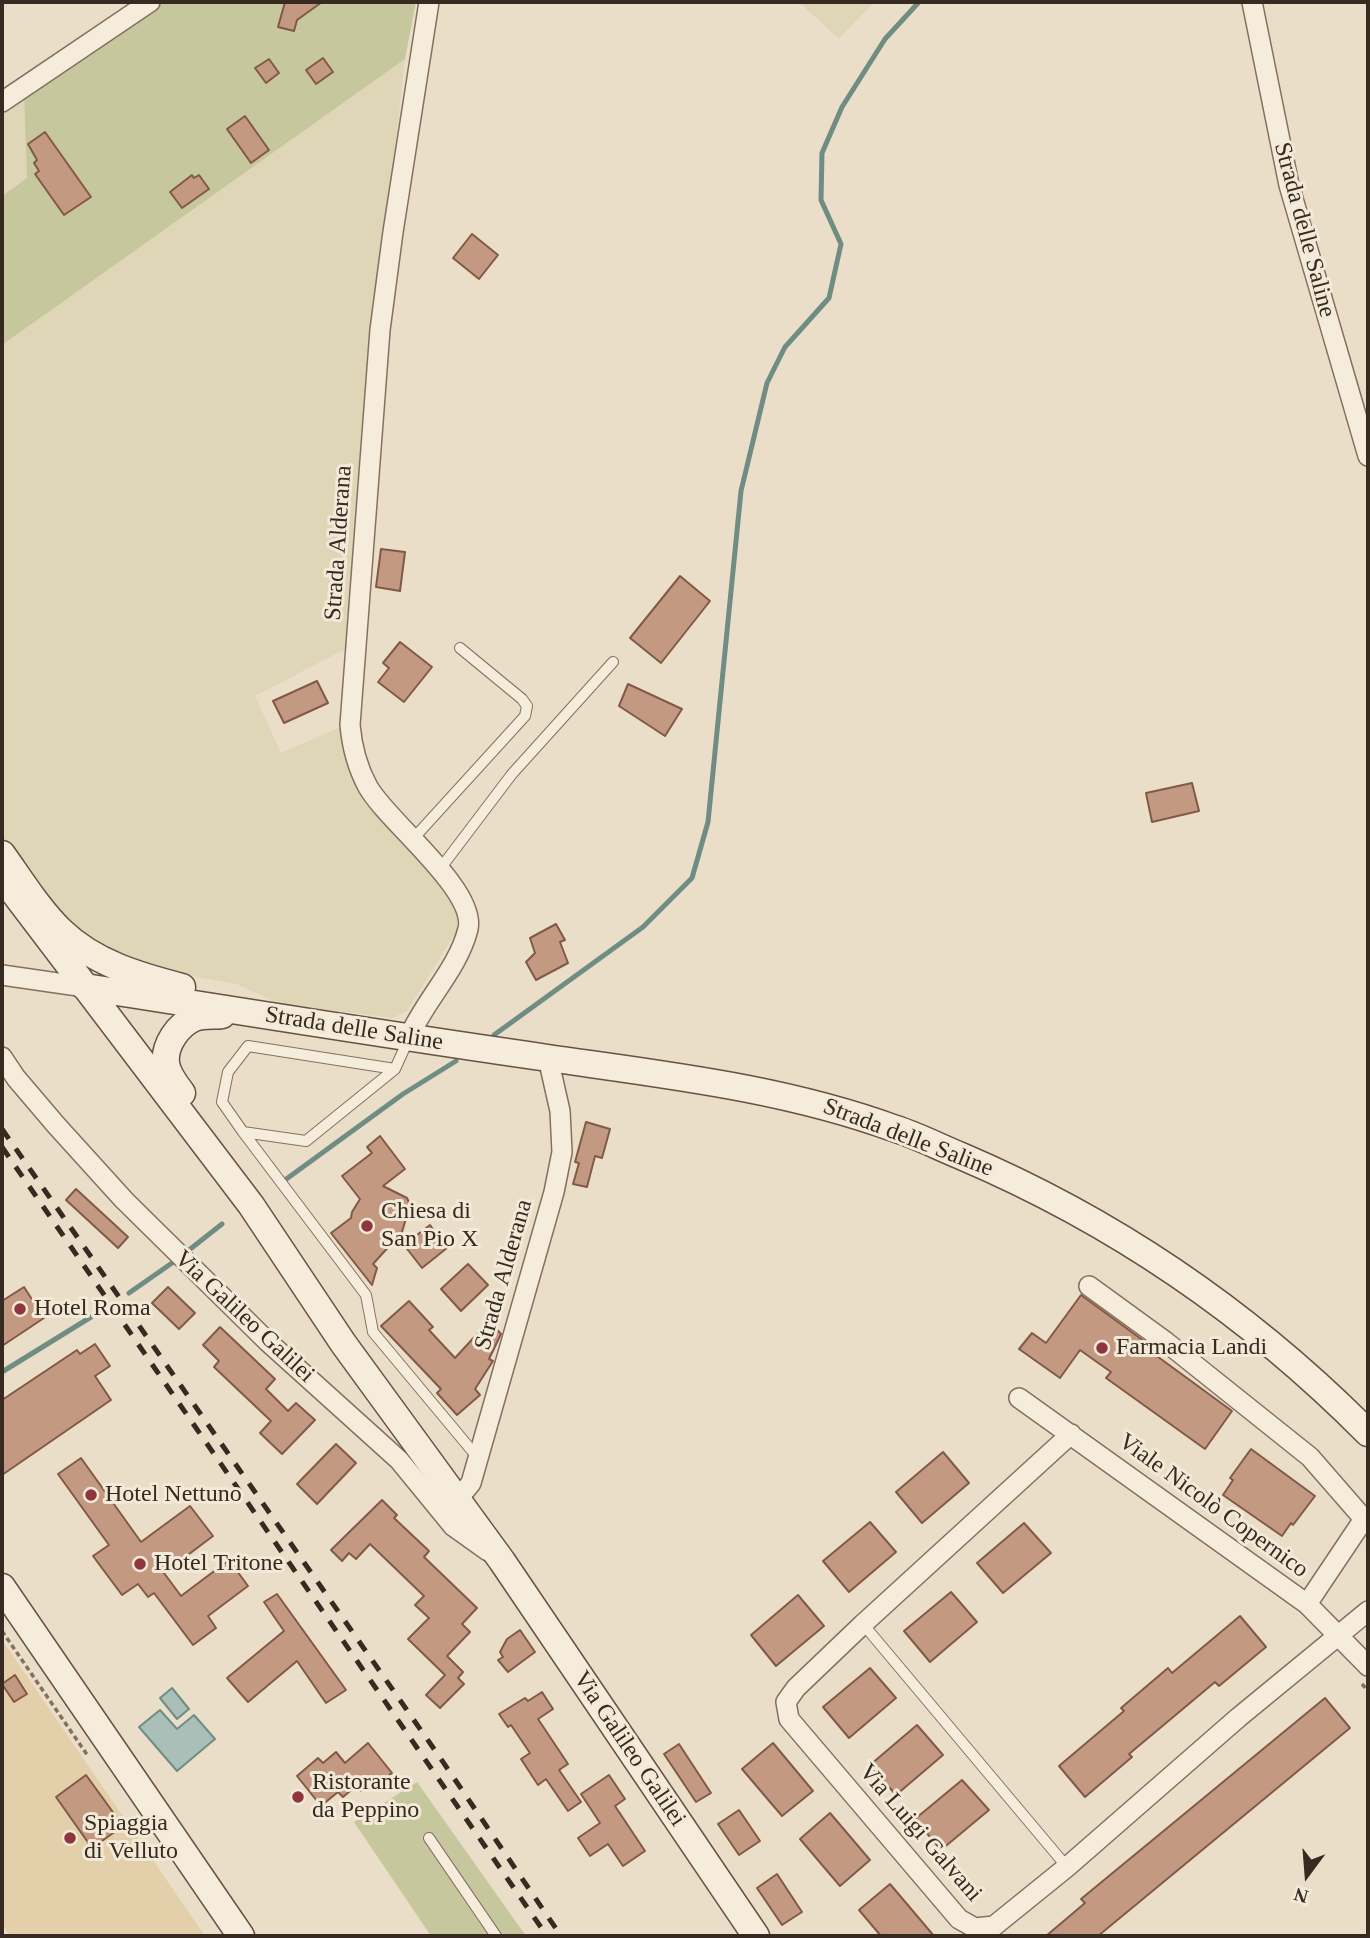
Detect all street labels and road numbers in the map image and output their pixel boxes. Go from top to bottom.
street label: Strada delle Saline [1267,139,1341,321]
street label: Strada Alderana [319,465,359,621]
street label: Strada delle Saline [263,1001,445,1057]
street label: Strada delle Saline [819,1092,997,1184]
street label: Strada Alderana [469,1196,539,1354]
street label: Via Galileo Galilei [168,1245,320,1389]
street label: Viale Nicolò Copernico [1112,1427,1314,1585]
street label: Via Galileo Galilei [566,1666,692,1832]
street label: Via Luigi Galvani [852,1758,988,1908]

